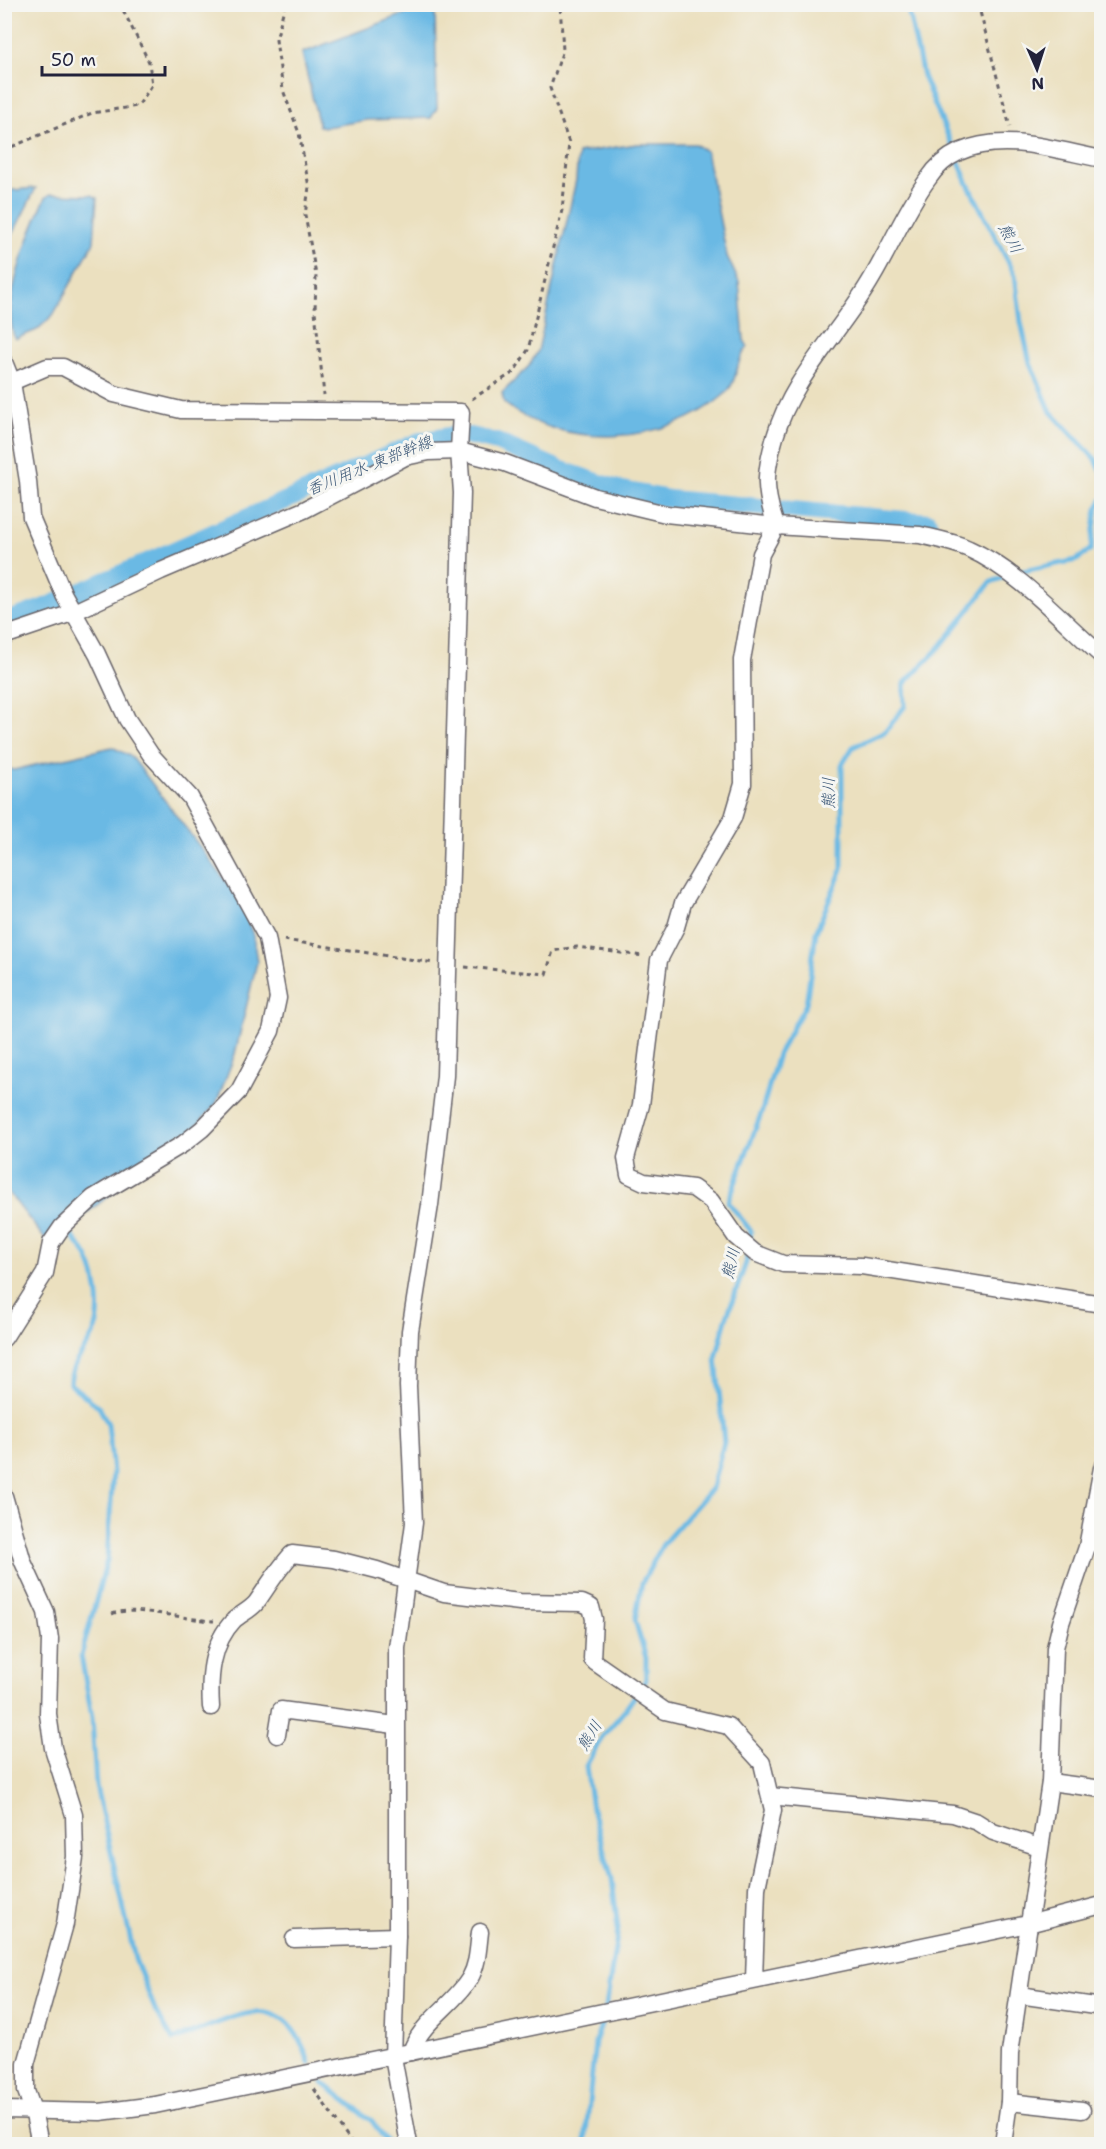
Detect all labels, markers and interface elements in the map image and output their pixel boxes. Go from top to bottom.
scale bar [42,39,165,77]
north arrow [1007,39,1067,99]
text: 50 m [51,48,96,72]
text: N [1031,73,1045,94]
water label: 熊川 [994,219,1027,257]
water label: 香川用水 東部幹線 [303,430,436,500]
water label: 熊川 [818,777,839,809]
water label: 熊川 [716,1245,745,1281]
water label: 熊川 [572,1716,607,1754]

